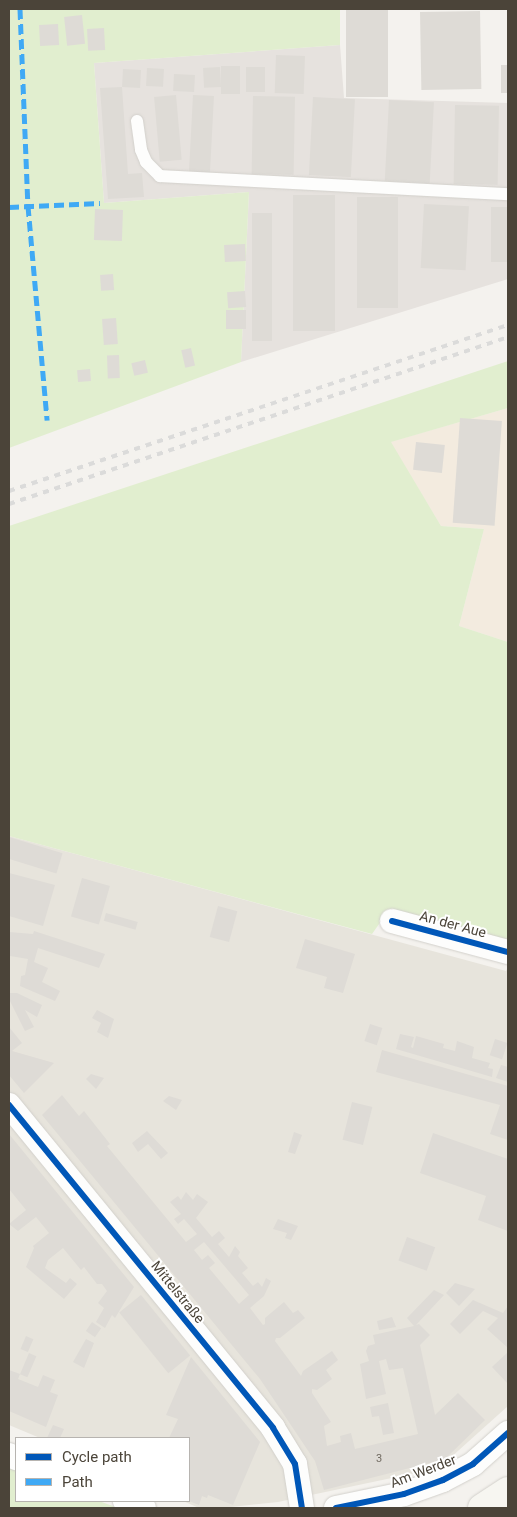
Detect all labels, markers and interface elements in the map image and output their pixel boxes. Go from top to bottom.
street label: An der Aue [418,907,488,941]
street label: Mittelstraße [148,1257,208,1327]
legend [15,1437,190,1502]
text: Cycle path [62,1448,132,1466]
street label: Am Werder [388,1451,458,1491]
house number: 3 [376,1452,382,1466]
text: Path [62,1473,93,1491]

